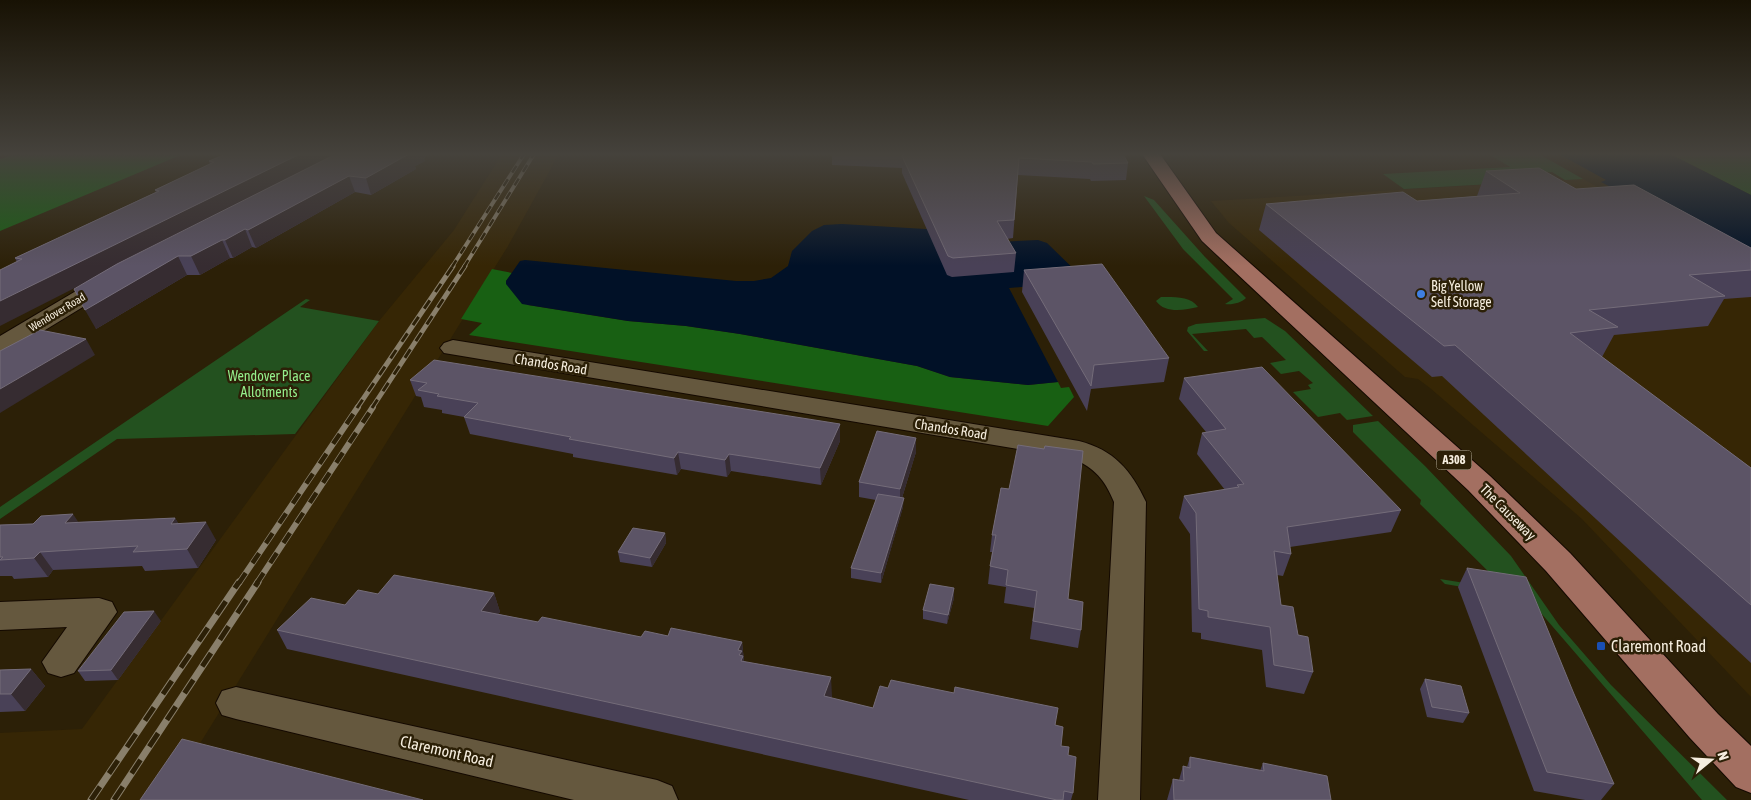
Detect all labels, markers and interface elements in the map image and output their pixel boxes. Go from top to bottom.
place label: Big Yellow Self Storage [1431,278,1492,310]
marker: Big Yellow Self Storage [1415,288,1427,300]
street label: Wendover Road [27,291,87,333]
street label: Chandos Road [514,350,588,378]
park label: Wendover Place Allotments [228,368,310,400]
street label: Chandos Road [914,415,988,443]
road number: A308 [1436,450,1472,470]
street label: The Causeway [1477,481,1539,543]
place label: Claremont Road [1611,637,1706,655]
marker: Claremont Road [1595,640,1607,652]
street label: Claremont Road [399,732,495,770]
north arrow [1686,735,1736,785]
text: N [1714,750,1732,762]

